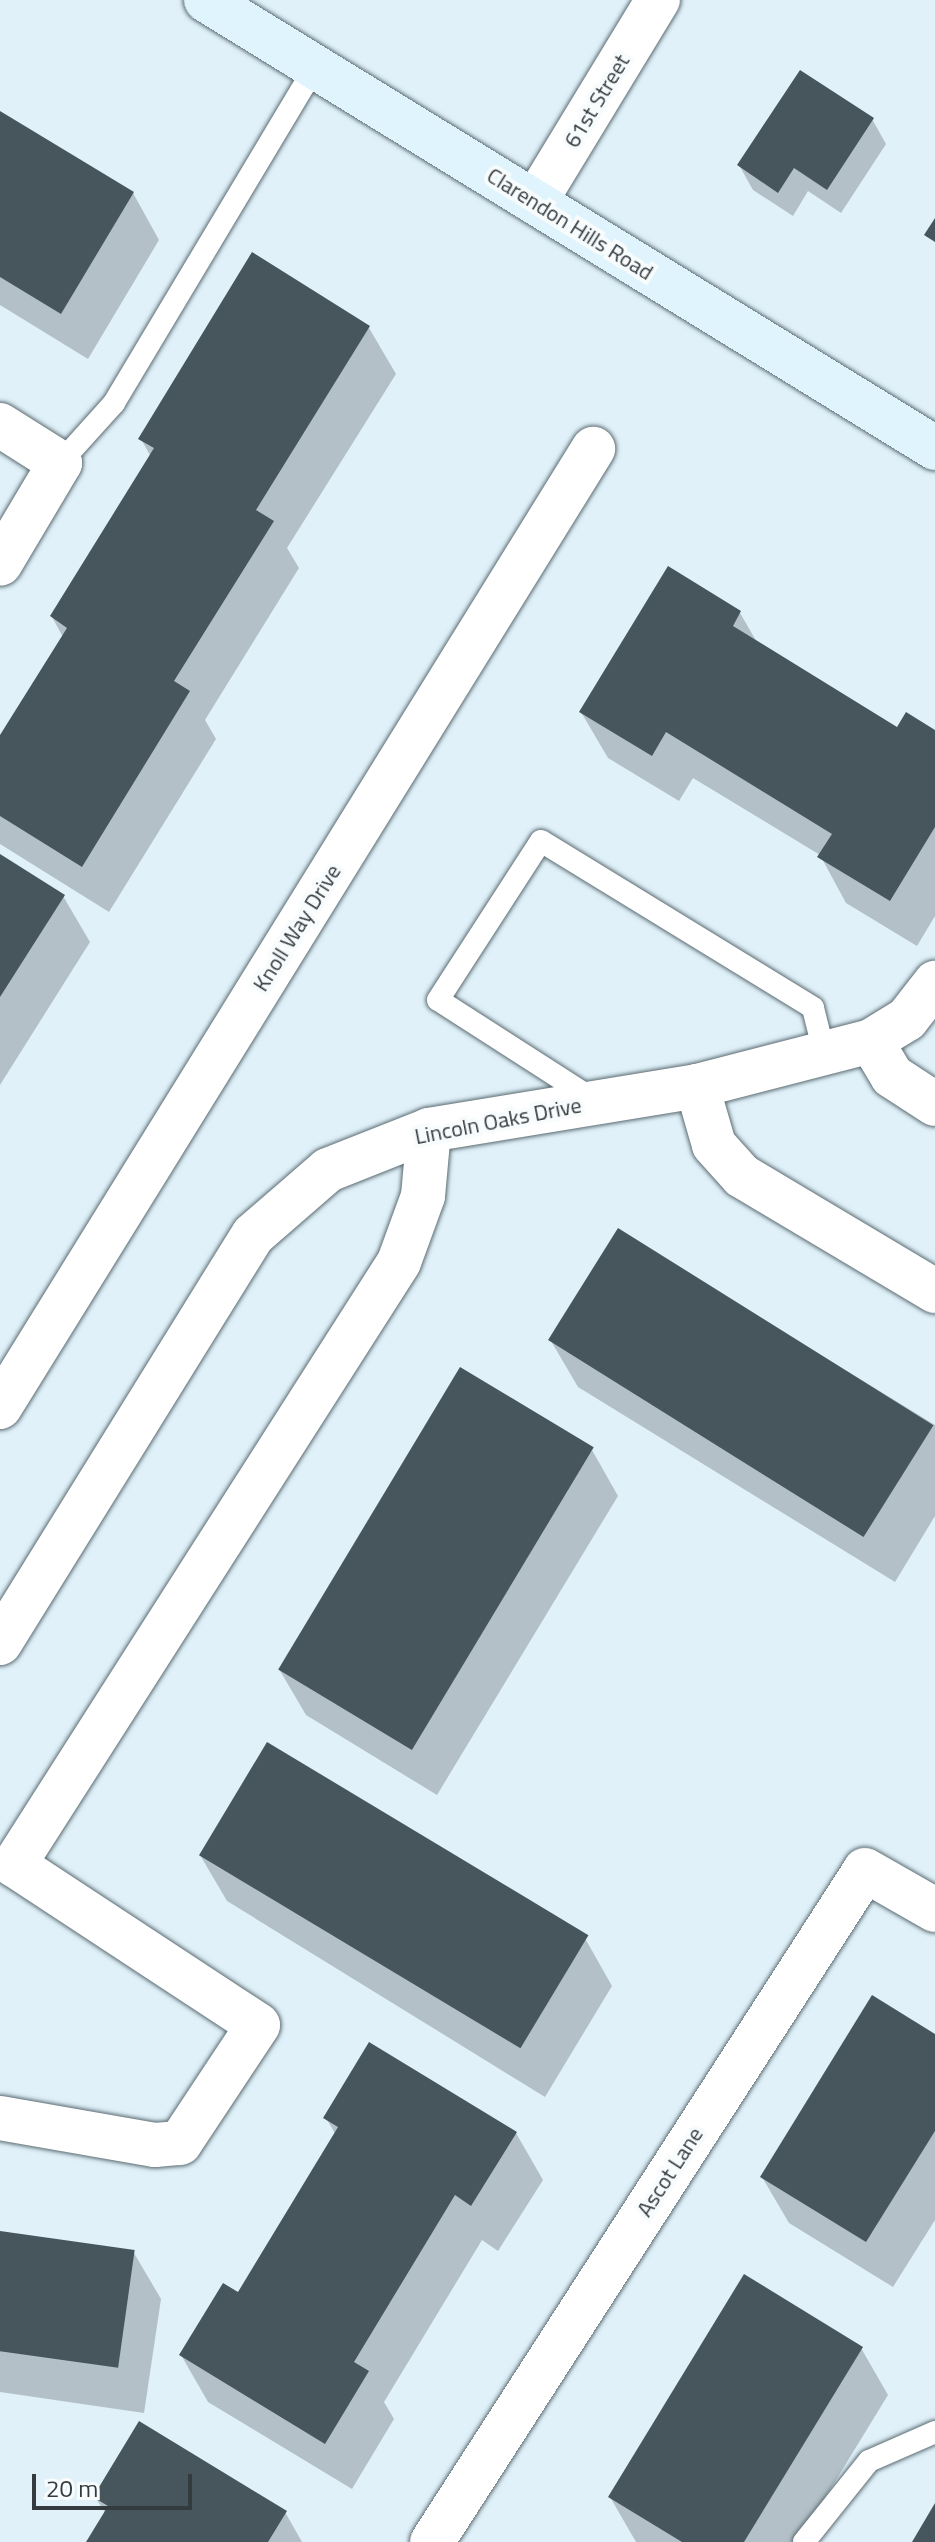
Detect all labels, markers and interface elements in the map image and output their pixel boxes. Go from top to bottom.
street label: 61st Street [559,50,635,152]
street label: Clarendon Hills Road [482,162,658,286]
street label: Knoll Way Drive [248,860,346,996]
street label: Lincoln Oaks Drive [412,1092,584,1150]
street label: Ascot Lane [631,2122,709,2222]
scale bar [36,2458,196,2508]
text: 20 m [46,2470,98,2506]

